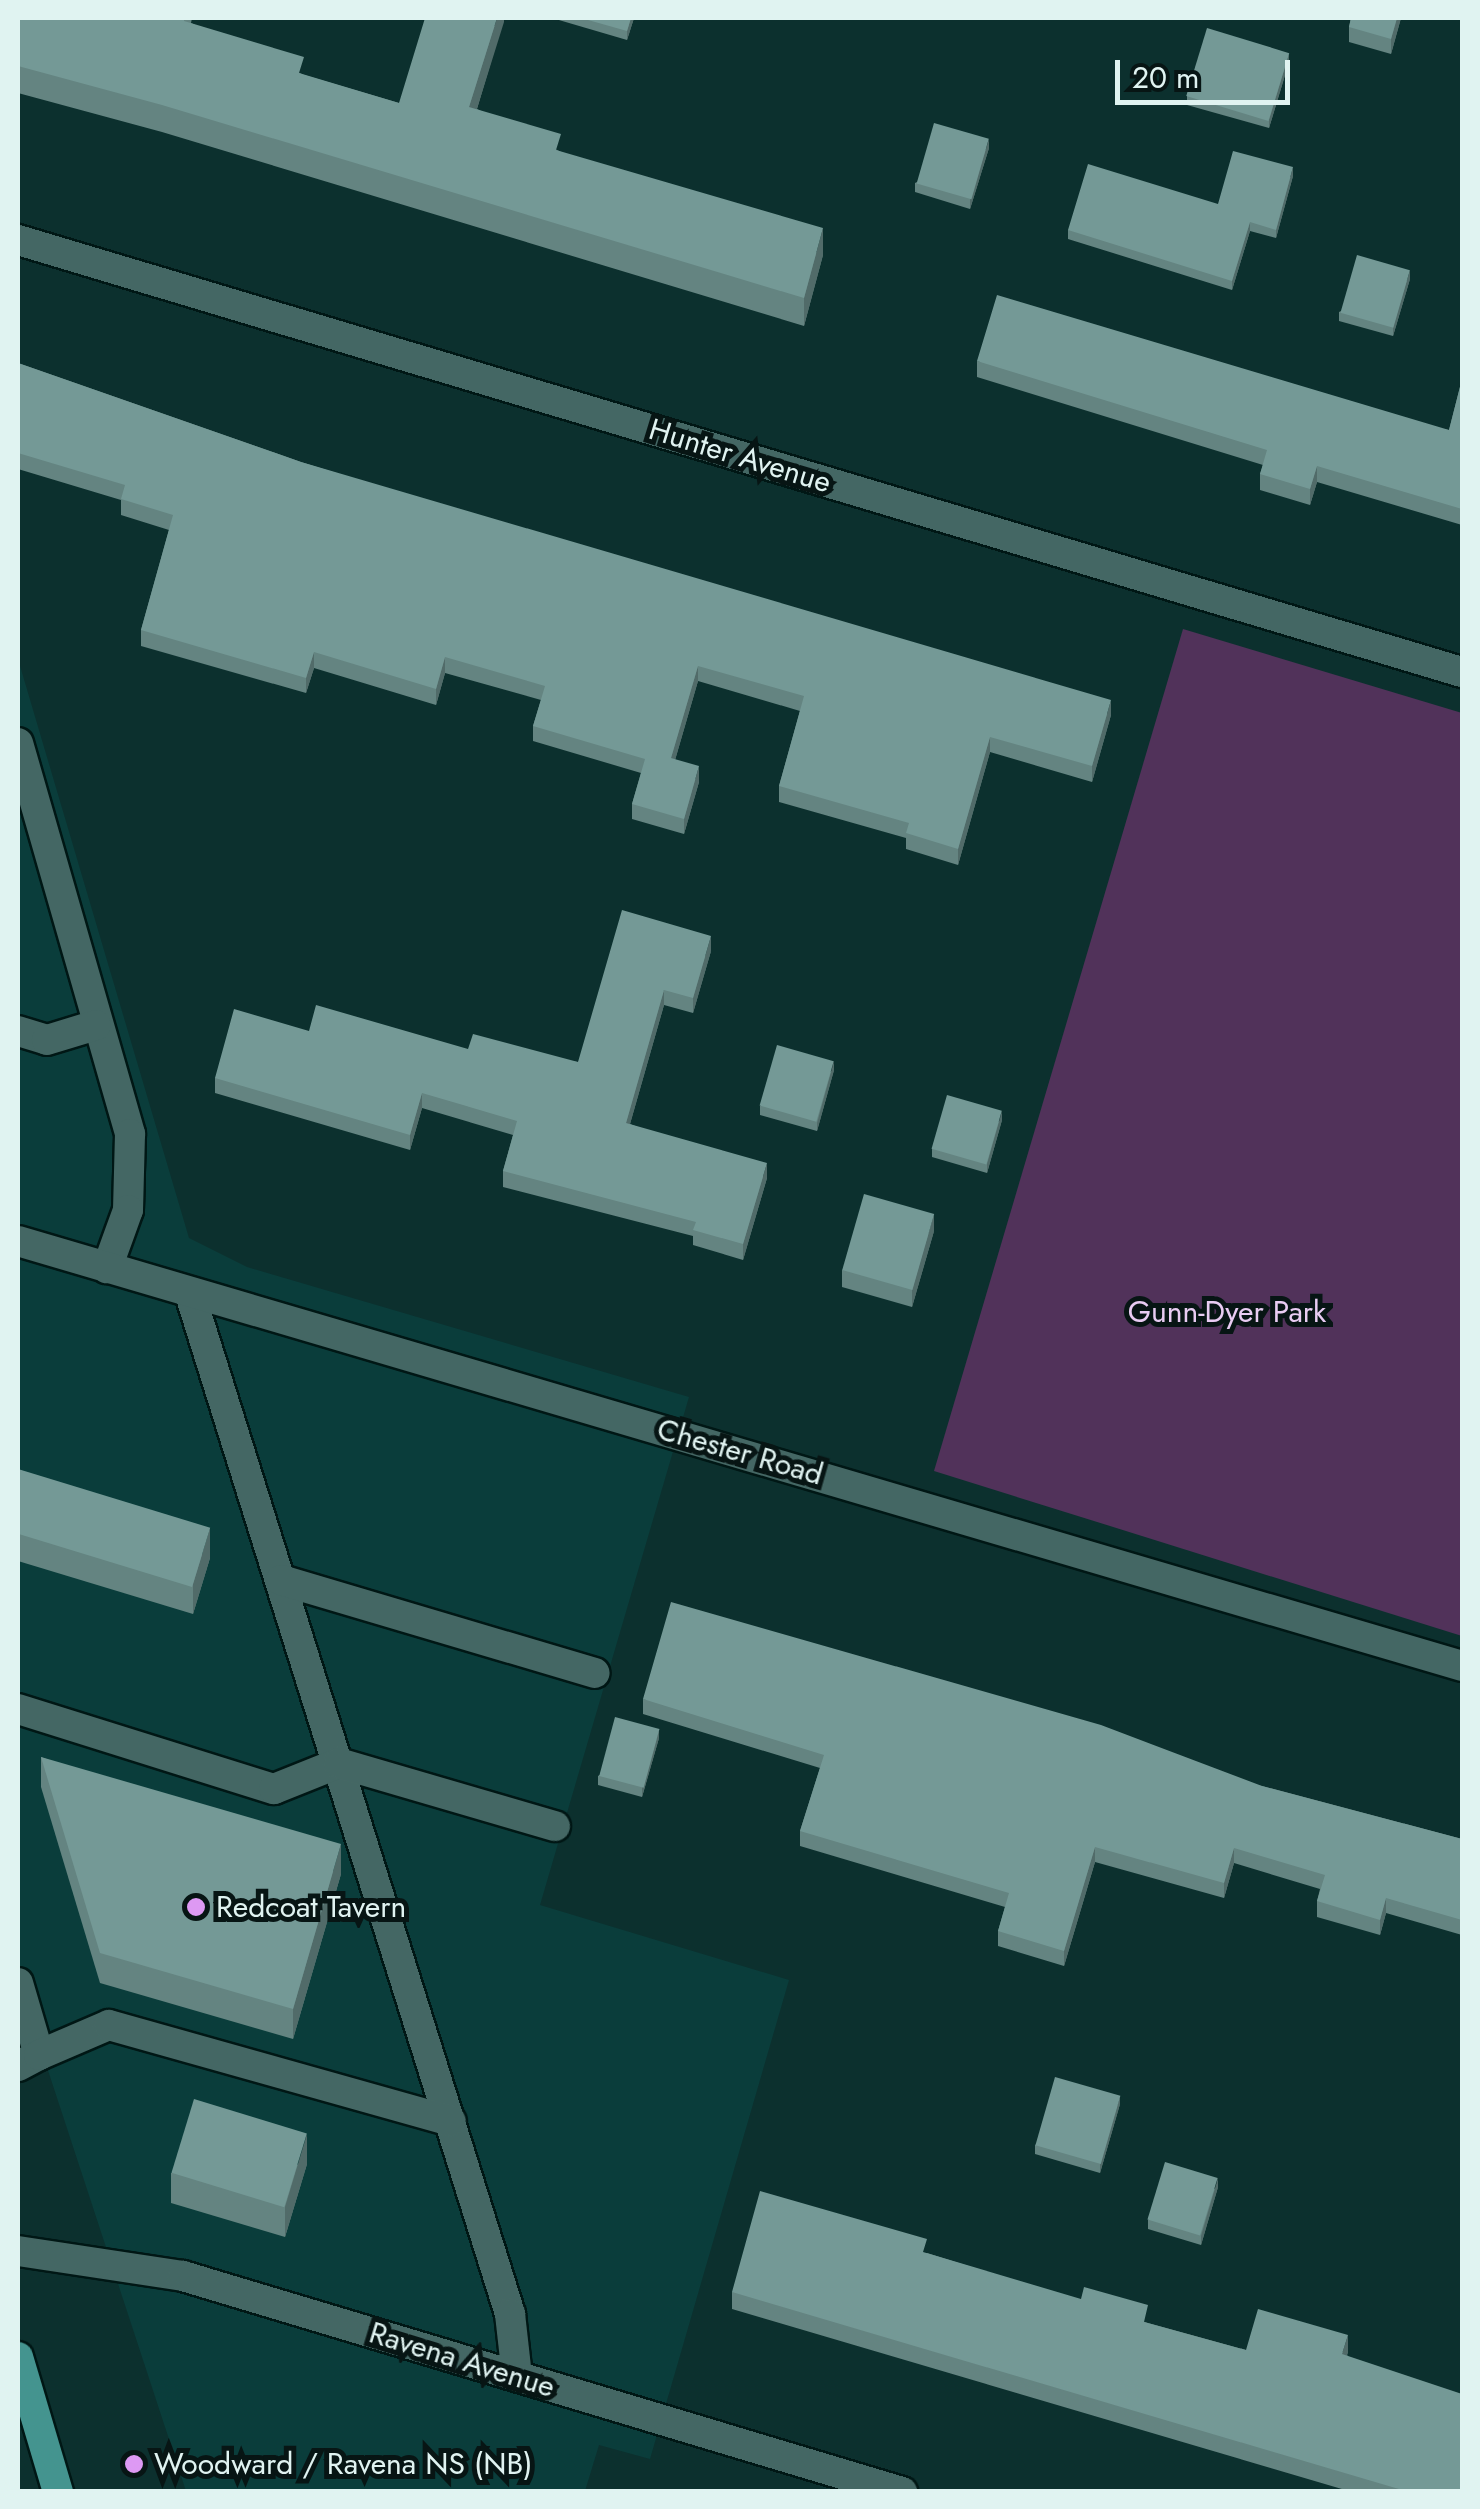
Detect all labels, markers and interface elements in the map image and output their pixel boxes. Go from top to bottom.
scale bar [1120,40,1295,102]
text: 20 m [1132,56,1199,99]
street label: Hunter Avenue [645,411,835,501]
park label: Gunn-Dyer Park [1128,1294,1326,1330]
street label: Chester Road [653,1411,827,1493]
place label: Redcoat Tavern [216,1889,406,1925]
marker: Redcoat Tavern [185,1896,207,1918]
street label: Ravena Avenue [365,2315,559,2405]
place label: Woodward / Ravena NS (NB) [154,2446,533,2482]
marker: Woodward / Ravena NS (NB) [123,2453,145,2475]

